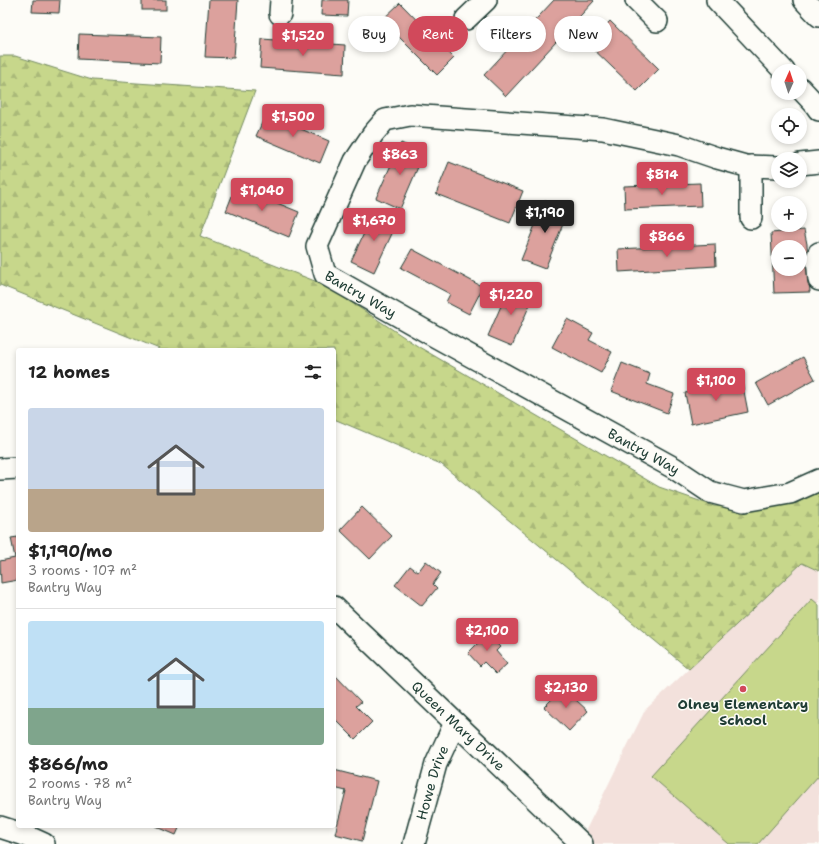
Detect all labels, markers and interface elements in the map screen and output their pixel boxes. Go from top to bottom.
chip: Buy [348,16,400,52]
chip: Rent [408,16,468,52]
chip: Filters [476,16,546,52]
chip: New [554,16,612,52]
pin: $1,520 [270,23,336,57]
text: $1,520 [281,27,325,44]
north arrow [771,64,807,100]
map controls [771,64,807,276]
pin: $1,500 [260,104,326,138]
text: $1,500 [271,108,315,125]
button: locate [771,108,807,144]
pin: $863 [376,142,424,176]
text: $863 [382,146,418,163]
button: layers [771,152,807,188]
pin: $814 [638,162,686,196]
text: $814 [646,166,678,183]
pin: $1,040 [229,178,295,212]
text: $1,040 [240,182,284,199]
button: + [771,196,807,232]
pin: $1,190 [512,200,578,234]
text: $1,190 [525,204,565,221]
pin: $1,670 [341,208,407,242]
text: $1,670 [352,212,396,229]
pin: $866 [643,224,691,258]
text: $866 [649,228,685,245]
button: − [771,240,807,276]
street label: Bantry Way [321,267,400,322]
pin: $1,220 [478,282,544,316]
text: $1,220 [489,286,533,303]
text: 12 homes [28,361,110,383]
icon: filters [302,361,324,383]
pin: $1,100 [683,368,749,402]
text: $1,100 [696,372,736,389]
street label: Bantry Way [605,424,684,479]
icon: home [140,434,212,506]
text: $1,190/mo [28,540,113,562]
text: 3 rooms · 107 m² [28,562,137,579]
text: Bantry Way [28,579,102,596]
pin: $2,100 [454,618,520,652]
text: $2,100 [465,622,509,639]
icon: home [140,647,212,719]
pin: $2,130 [533,675,599,709]
street label: Queen Mary Drive [408,677,509,775]
text: $2,130 [544,679,588,696]
marker: Olney Elementary School [738,684,748,694]
place label: Olney Elementary School [678,695,808,729]
street label: Howe Drive [412,742,453,822]
text: $866/mo [28,753,108,775]
text: 2 rooms · 78 m² [28,775,132,792]
text: Bantry Way [28,792,102,809]

